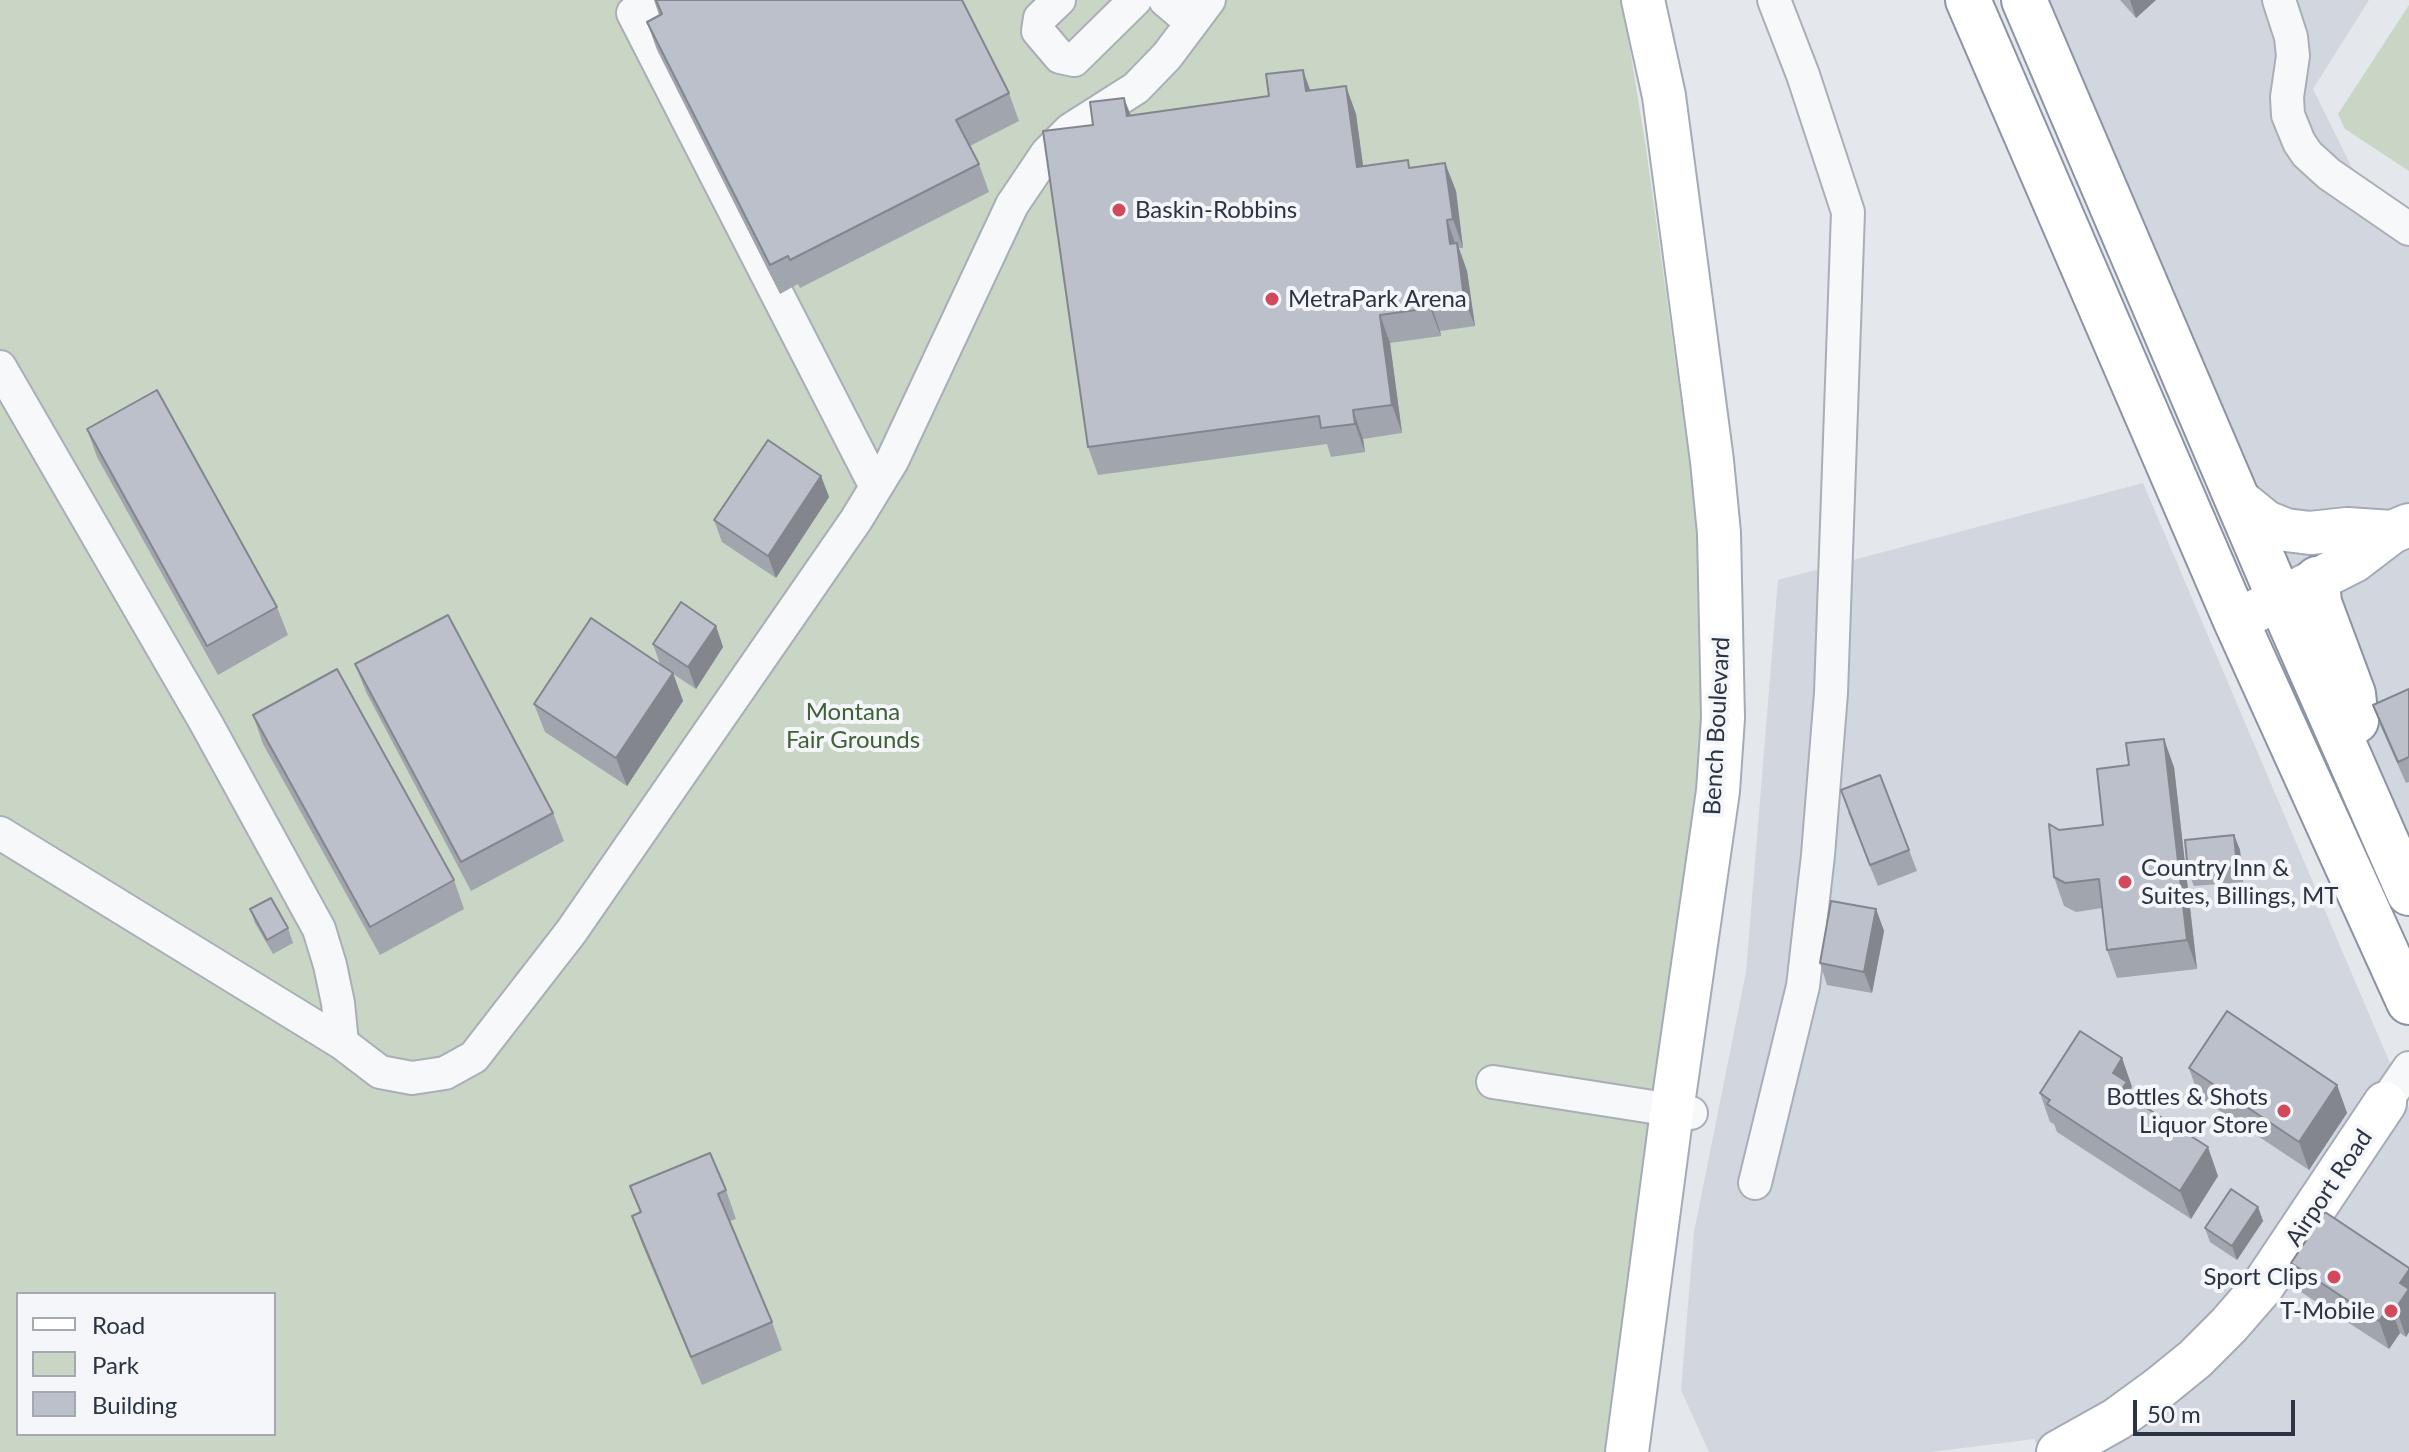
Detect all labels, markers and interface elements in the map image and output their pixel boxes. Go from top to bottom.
place label: Baskin-Robbins [1135,196,1297,224]
marker: Baskin-Robbins [1110,201,1128,219]
place label: MetraPark Arena [1288,285,1467,313]
marker: MetraPark Arena [1263,290,1281,308]
street label: Bench Boulevard [1698,636,1736,816]
park label: Montana Fair Grounds [786,698,920,754]
place label: Country Inn & Suites, Billings, MT [2141,854,2339,910]
marker: Country Inn & Suites, Billings, MT [2116,873,2134,891]
place label: Bottles & Shots Liquor Store [2106,1083,2268,1139]
marker: Bottles & Shots Liquor Store [2275,1102,2293,1120]
street label: Airport Road [2279,1124,2379,1252]
place label: Sport Clips [2203,1263,2318,1291]
marker: Sport Clips [2325,1268,2343,1286]
legend [16,1292,276,1436]
place label: T-Mobile [2280,1297,2375,1325]
marker: T-Mobile [2382,1302,2400,1320]
text: Road [92,1310,145,1339]
text: Park [92,1350,139,1379]
scale bar [2137,1384,2299,1434]
text: Building [92,1390,177,1419]
text: 50 m [2147,1399,2201,1428]

